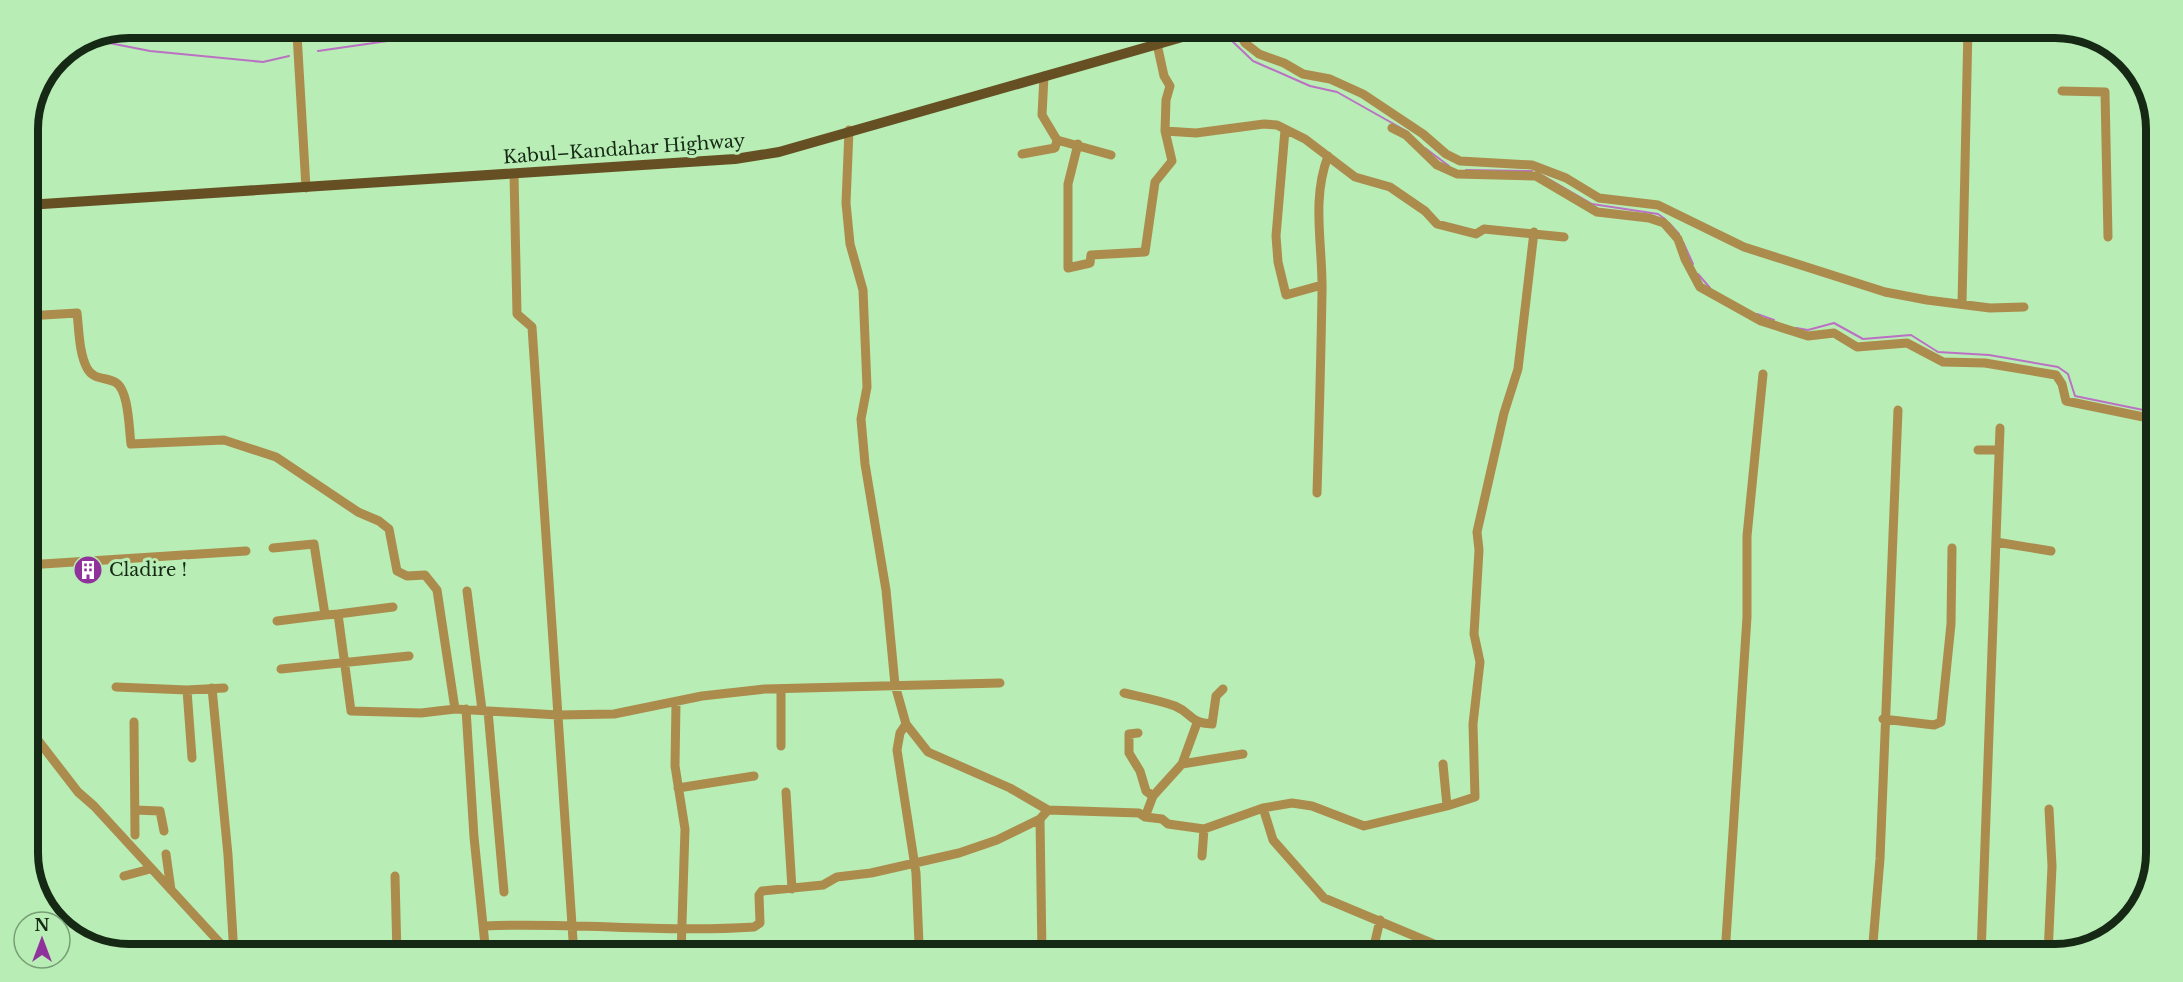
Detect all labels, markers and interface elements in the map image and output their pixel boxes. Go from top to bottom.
street label: Kabul–Kandahar Highway [502,130,746,168]
building icon: Cladire ! [72,554,104,586]
place label: Cladire ! [109,559,187,581]
north arrow [12,910,72,970]
text: N [34,915,50,935]

